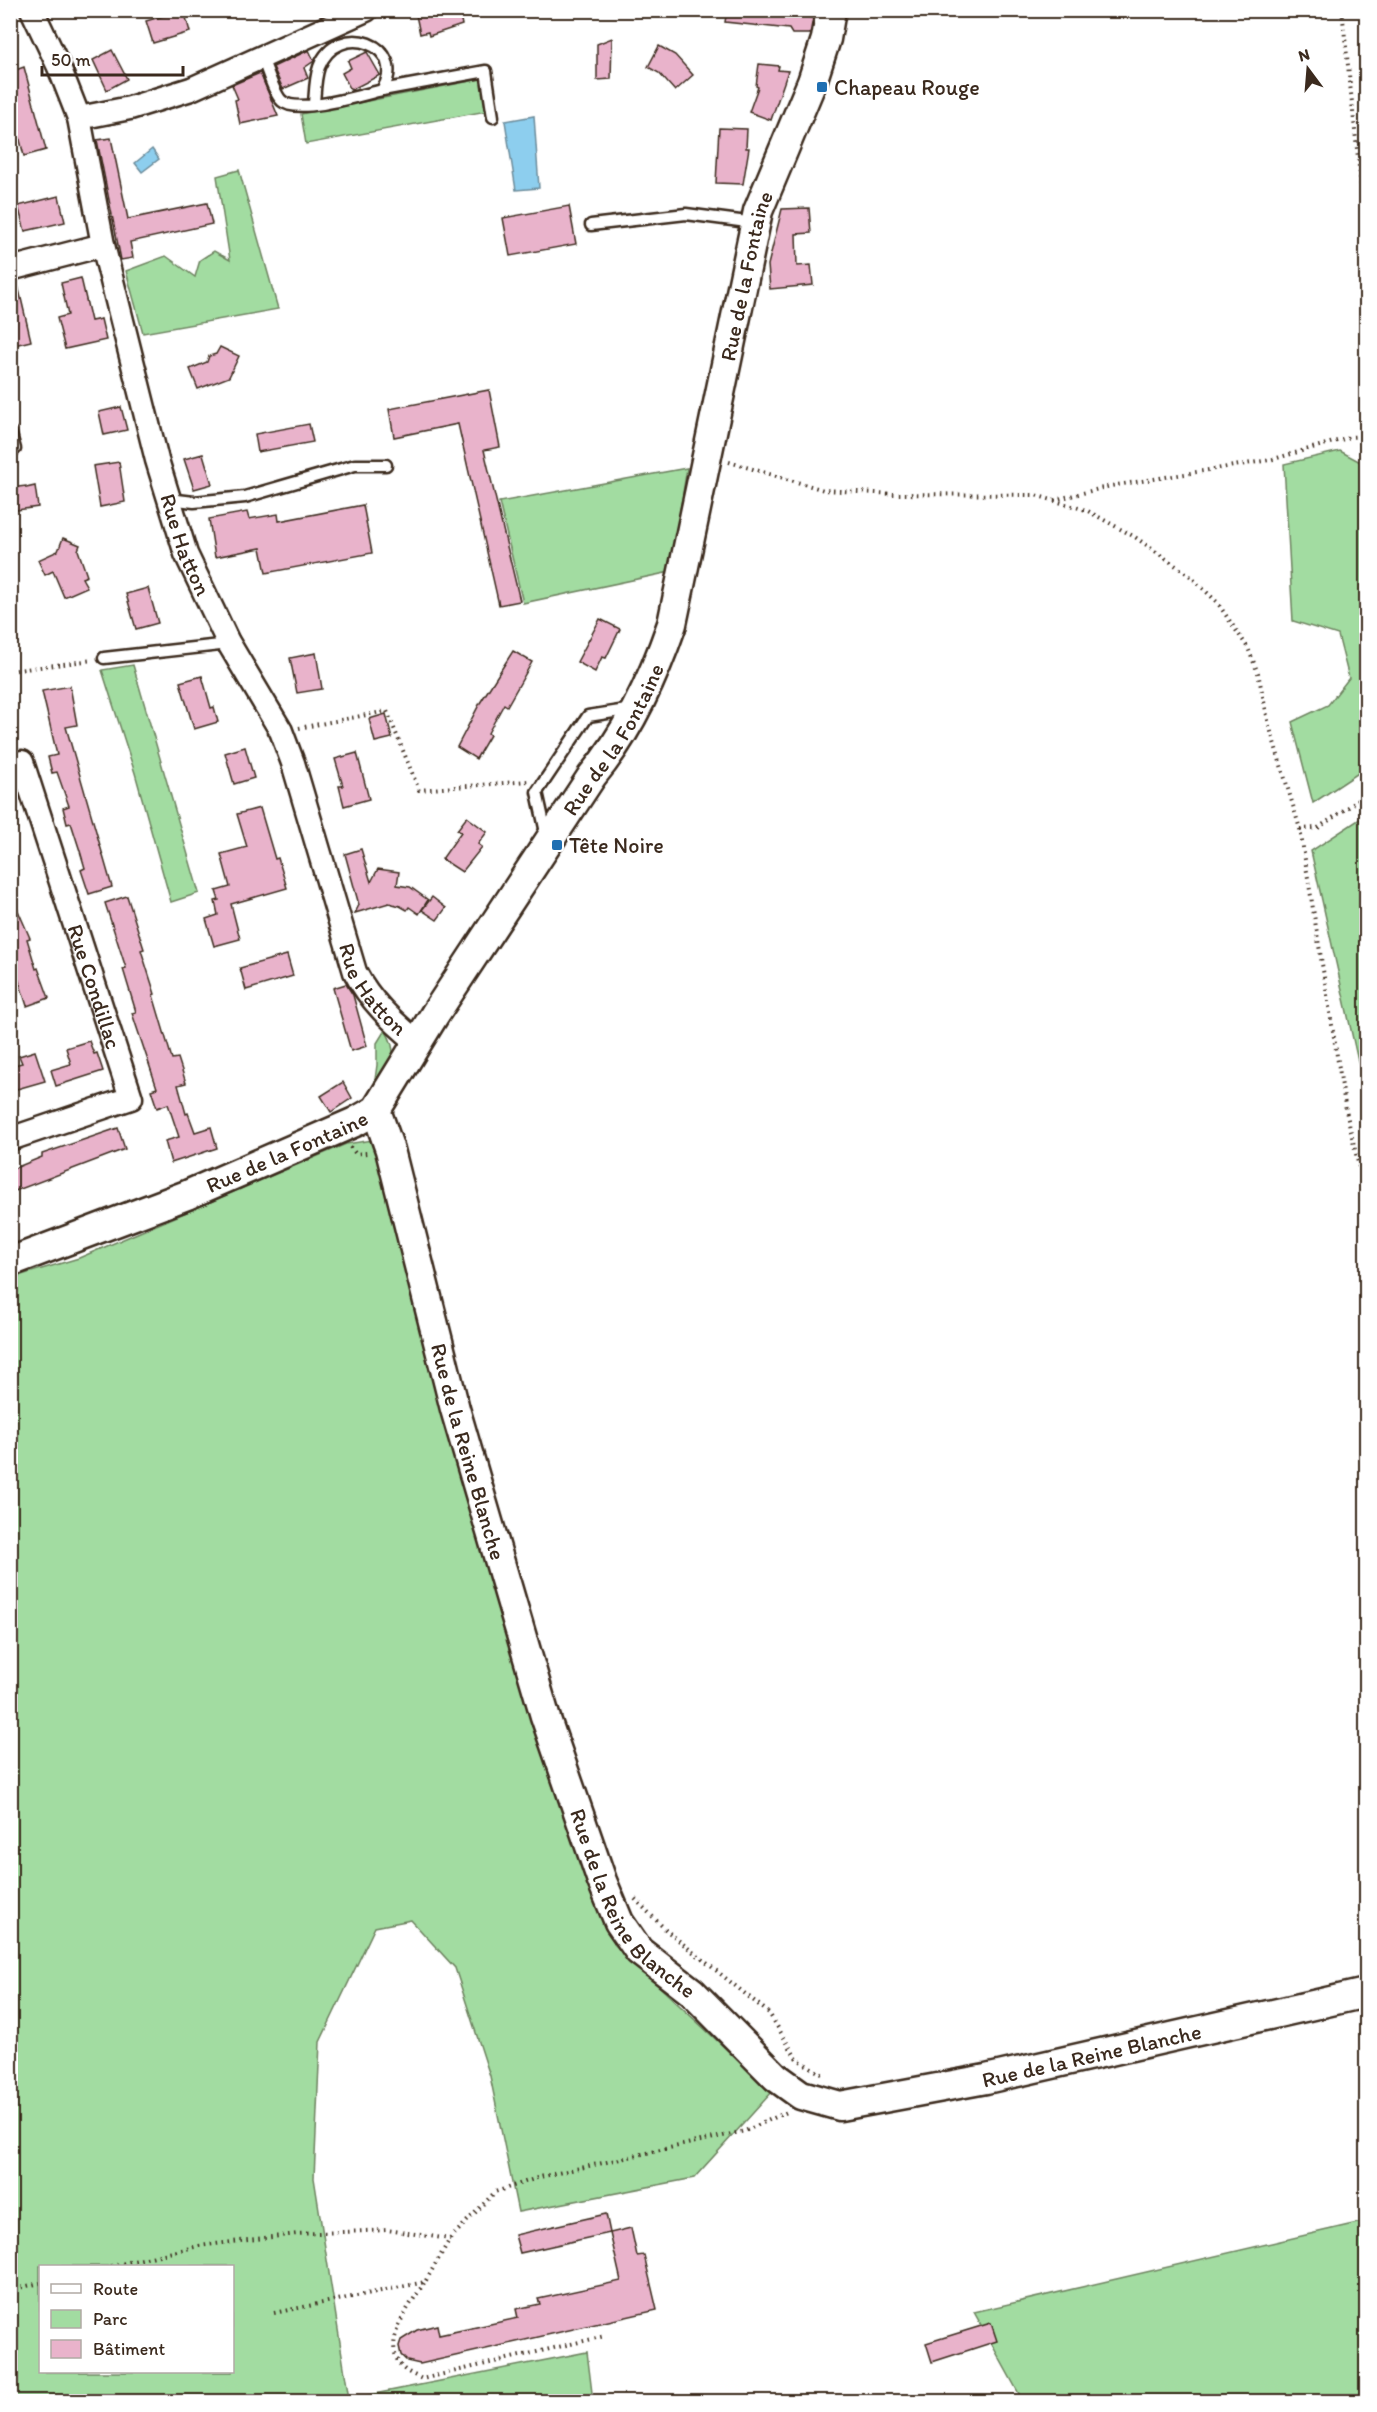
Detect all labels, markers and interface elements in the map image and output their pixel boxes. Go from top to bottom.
scale bar [42,39,183,77]
north arrow [1278,39,1338,99]
text: N [1296,44,1312,66]
text: 50 m [51,49,91,71]
place label: Chapeau Rouge [834,74,980,101]
marker: Chapeau Rouge [815,80,829,94]
street label: Rue de la Fontaine [714,187,779,363]
street label: Rue Hatton [155,490,218,600]
street label: Rue de la Fontaine [556,659,669,820]
place label: Tête Noire [569,832,664,859]
marker: Tête Noire [550,838,564,852]
street label: Rue Condillac [62,921,128,1052]
street label: Rue Hatton [334,940,413,1041]
street label: Rue de la Fontaine [202,1104,373,1199]
street label: Rue de la Reine Blanche [425,1340,512,1563]
street label: Rue de la Reine Blanche [564,1805,701,2004]
street label: Rue de la Reine Blanche [979,2017,1204,2093]
legend [39,2265,234,2373]
text: Route [93,2278,138,2300]
text: Parc [93,2308,127,2330]
text: Bâtiment [93,2338,166,2360]

